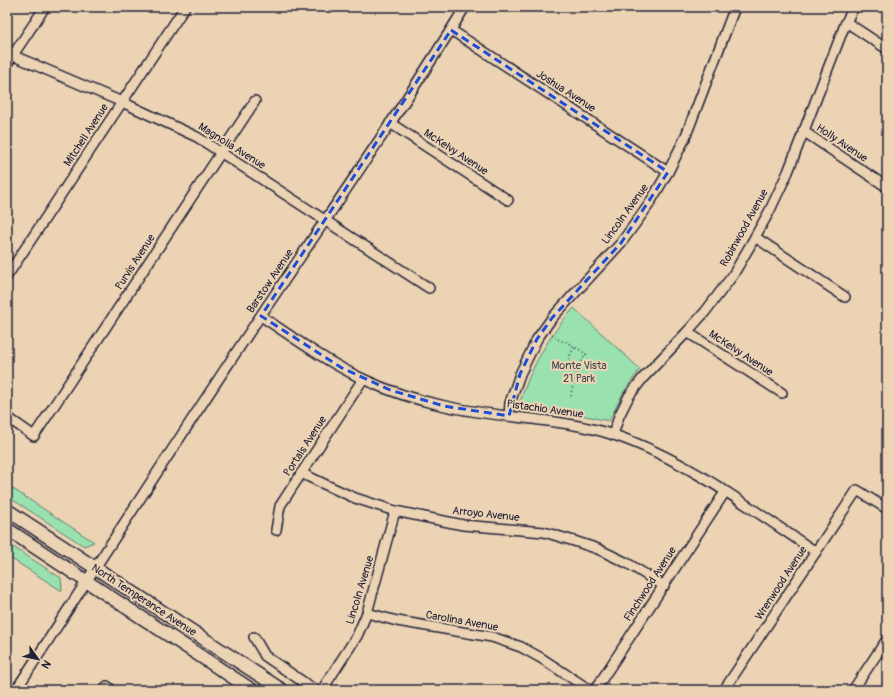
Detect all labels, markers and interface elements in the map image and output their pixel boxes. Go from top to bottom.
street label: Joshua Avenue [534,67,599,115]
street label: Mitchell Avenue [61,101,111,169]
street label: Magnolia Avenue [196,120,269,172]
street label: Holly Avenue [814,121,871,165]
street label: McKelvy Avenue [421,126,491,178]
street label: Lincoln Avenue [599,181,651,246]
street label: Robinwood Avenue [717,186,771,269]
street label: Purvis Avenue [112,231,158,292]
street label: Barstow Avenue [244,246,296,315]
street label: McKelvy Avenue [706,327,776,379]
park label: Monte Vista 21 Park [551,359,607,385]
street label: Pistachio Avenue [506,397,585,421]
street label: Portals Avenue [281,413,330,479]
street label: Arroyo Avenue [452,504,521,524]
street label: Wrenwood Avenue [752,543,810,622]
street label: Finchwood Avenue [621,544,679,624]
street label: Lincoln Avenue [343,554,377,626]
street label: North Temperance Avenue [89,561,199,639]
street label: Carolina Avenue [425,608,500,634]
north arrow [18,639,58,679]
text: N [38,658,53,671]

